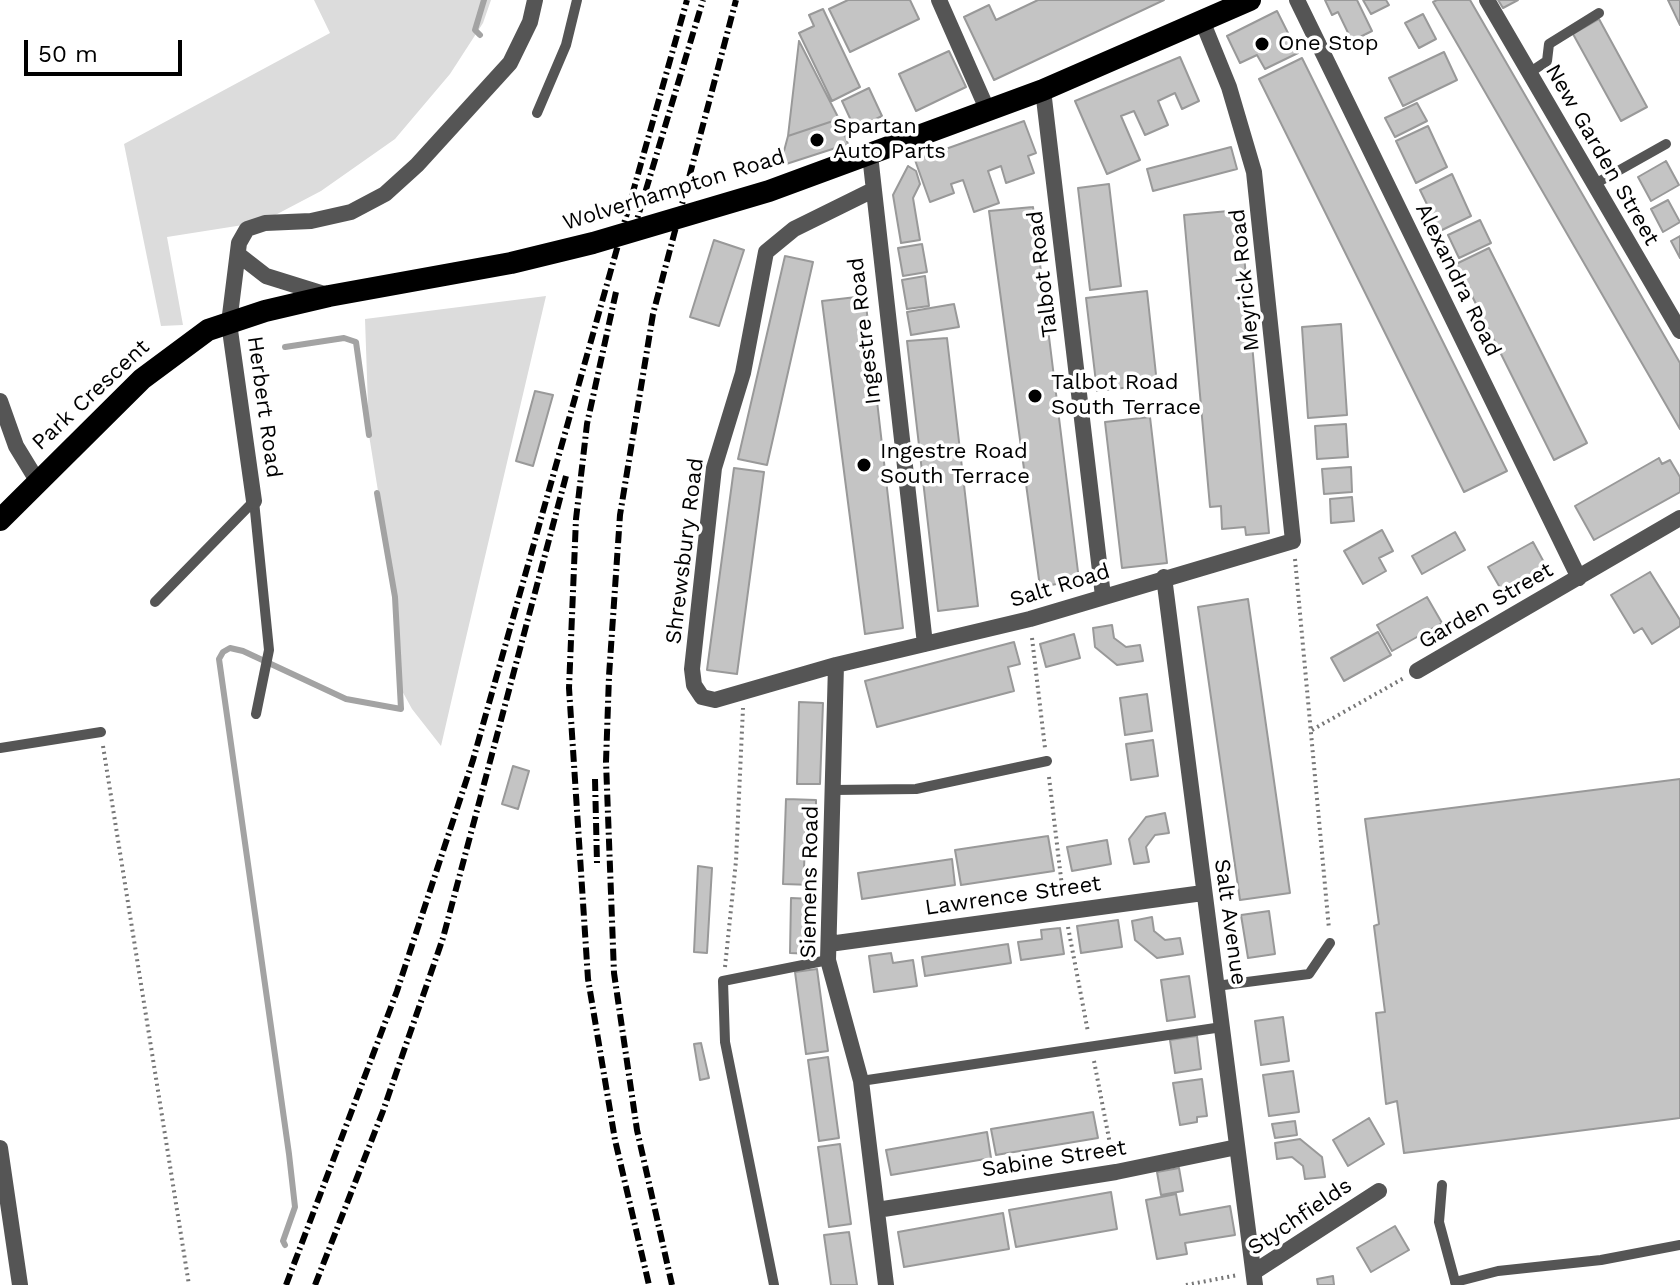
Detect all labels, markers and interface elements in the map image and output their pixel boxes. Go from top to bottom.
scale bar [28,24,186,74]
place label: One Stop [1278,31,1378,57]
marker: One Stop [1253,35,1271,53]
text: 50 m [38,40,98,68]
street label: New Garden Street [1539,60,1665,250]
place label: Spartan Auto Parts [833,114,946,166]
marker: Spartan Auto Parts [808,131,826,149]
street label: Wolverhampton Road [560,144,788,236]
street label: Alexandra Road [1409,199,1507,361]
street label: Meyrick Road [1224,208,1266,352]
street label: Talbot Road [1022,209,1064,339]
street label: Ingestre Road [843,256,887,406]
street label: Park Crescent [27,334,155,456]
street label: Herbert Road [241,334,287,480]
place label: Talbot Road South Terrace [1051,370,1201,422]
marker: Talbot Road South Terrace [1026,387,1044,405]
place label: Ingestre Road South Terrace [880,439,1030,490]
street label: Shrewsbury Road [660,456,710,646]
marker: Ingestre Road South Terrace [855,456,873,474]
street label: Garden Street [1414,557,1558,655]
street label: Salt Road [1007,558,1113,614]
street label: Siemens Road [795,805,825,959]
street label: Salt Avenue [1208,857,1252,987]
street label: Lawrence Street [923,871,1103,921]
street label: Sabine Street [980,1135,1128,1183]
street label: Stychfields [1243,1173,1357,1261]

